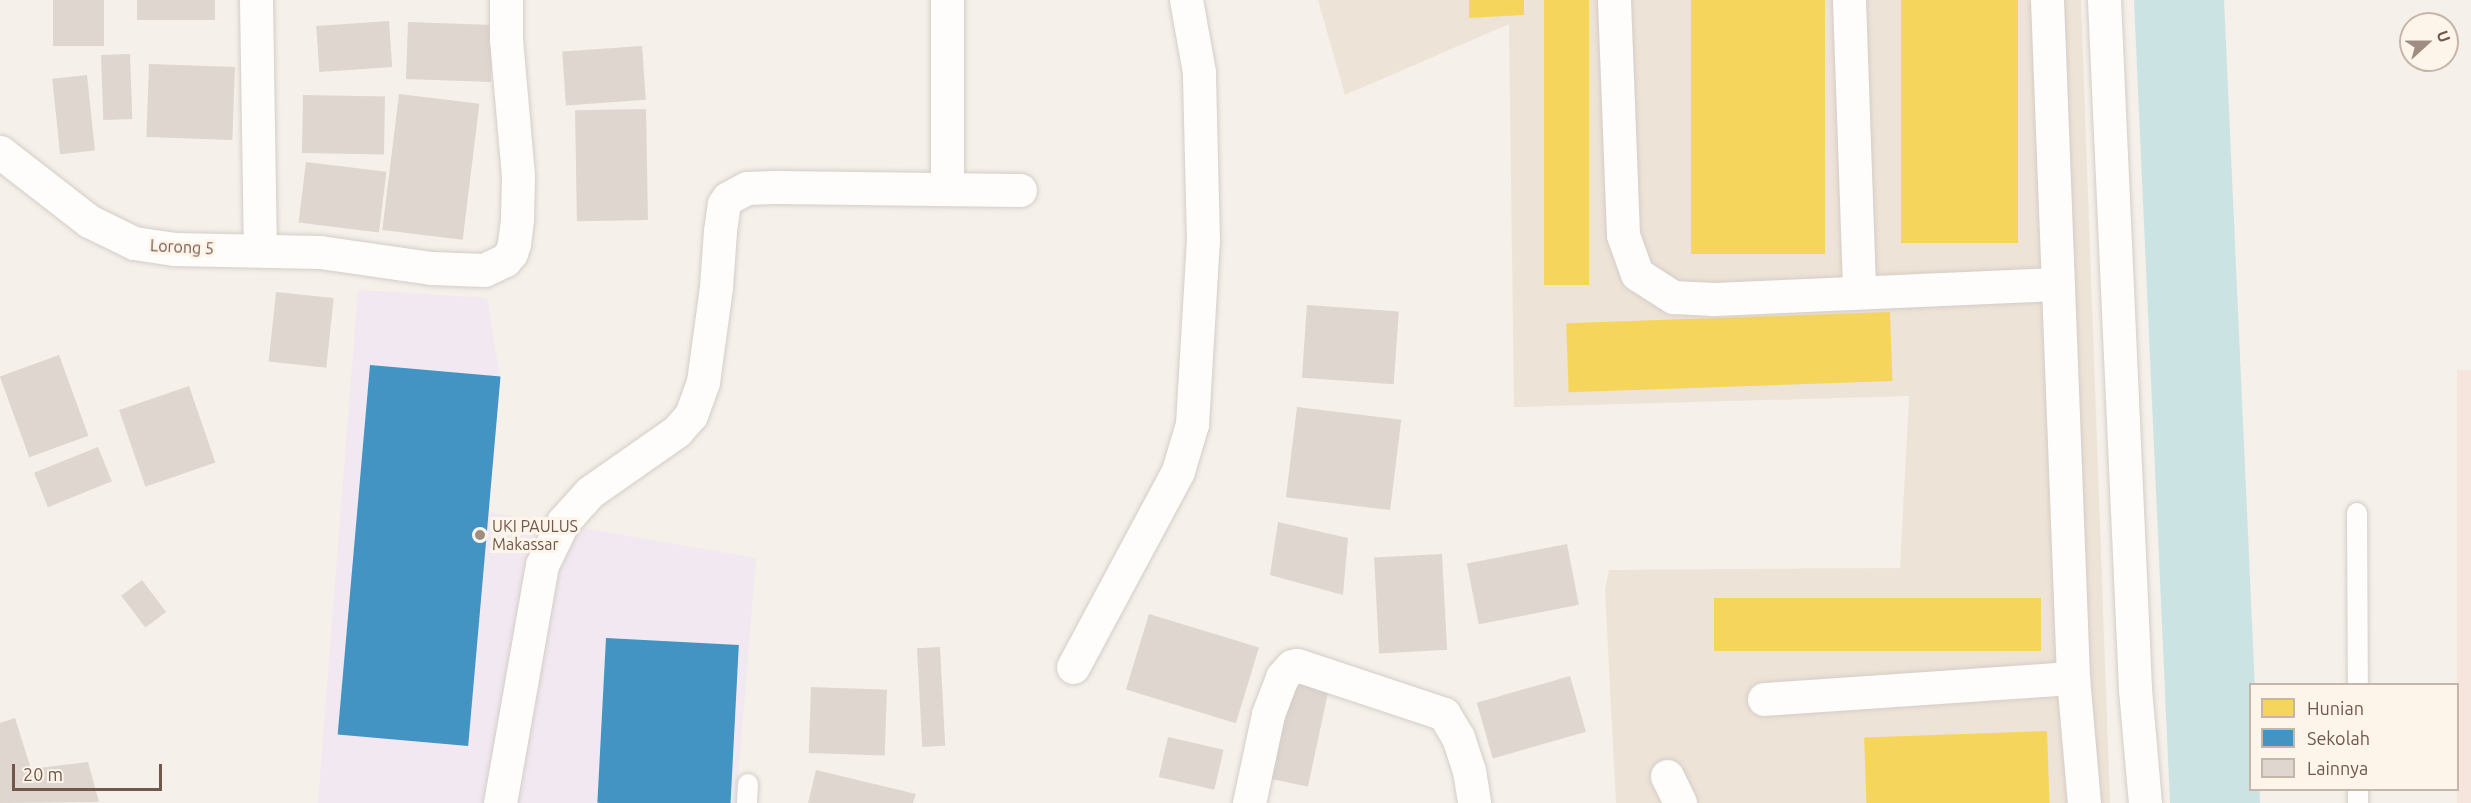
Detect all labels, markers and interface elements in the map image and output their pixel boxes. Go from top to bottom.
north arrow [2399,12,2459,72]
text: U [2434,28,2454,45]
street label: Lorong 5 [150,236,214,258]
place label: UKI PAULUS Makassar [492,516,578,554]
marker: UKI PAULUS Makassar [473,528,487,542]
legend [2249,683,2459,791]
text: Hunian [2307,698,2364,718]
text: Sekolah [2307,728,2370,748]
scale bar [15,752,165,790]
text: Lainnya [2307,758,2368,778]
text: 20 m [23,764,63,784]

